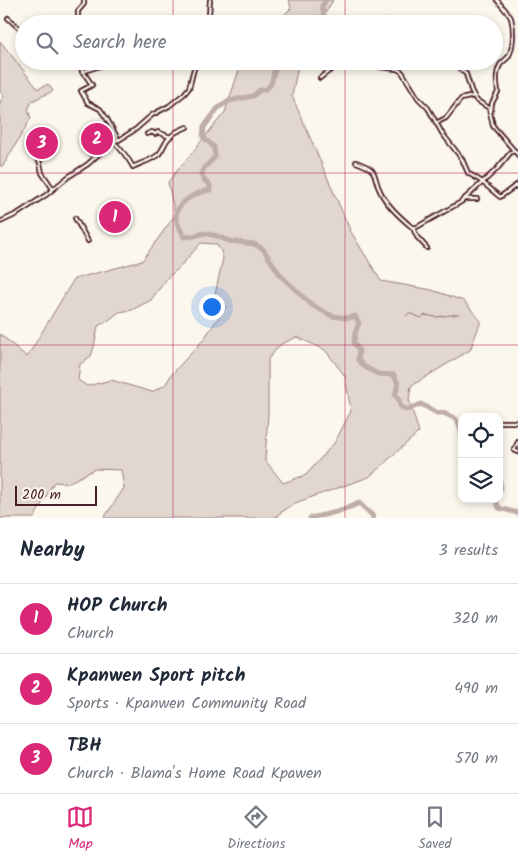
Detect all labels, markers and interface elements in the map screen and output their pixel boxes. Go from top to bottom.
search box [15,15,503,70]
text: Search here [73,28,167,58]
icon: search [33,29,61,57]
pin: 2 [81,120,113,158]
pin: 3 [26,124,58,162]
pin: 1 [99,198,131,236]
your location [199,294,225,320]
map controls [458,413,503,503]
button: locate [458,413,503,458]
button: layers [458,458,503,503]
scale bar [15,483,98,506]
text: 200 m [22,484,61,506]
text: Nearby [20,534,85,567]
text: 3 results [439,538,498,563]
text: HOP Church [67,591,167,621]
text: 1 [34,606,38,631]
text: 320 m [452,606,498,631]
text: Church [67,621,114,646]
text: Kpanwen Sport pitch [67,661,245,691]
text: 2 [31,676,41,701]
text: 490 m [454,676,498,701]
text: Sports · Kpanwen Community Road [67,691,306,716]
text: TBH [67,731,102,761]
text: 3 [32,746,40,771]
text: 570 m [455,746,498,771]
text: Church · Blama's Home Road Kpawen [67,761,322,786]
tab: Map [66,803,94,855]
tab: Directions [227,803,285,855]
tab: Saved [418,803,452,855]

